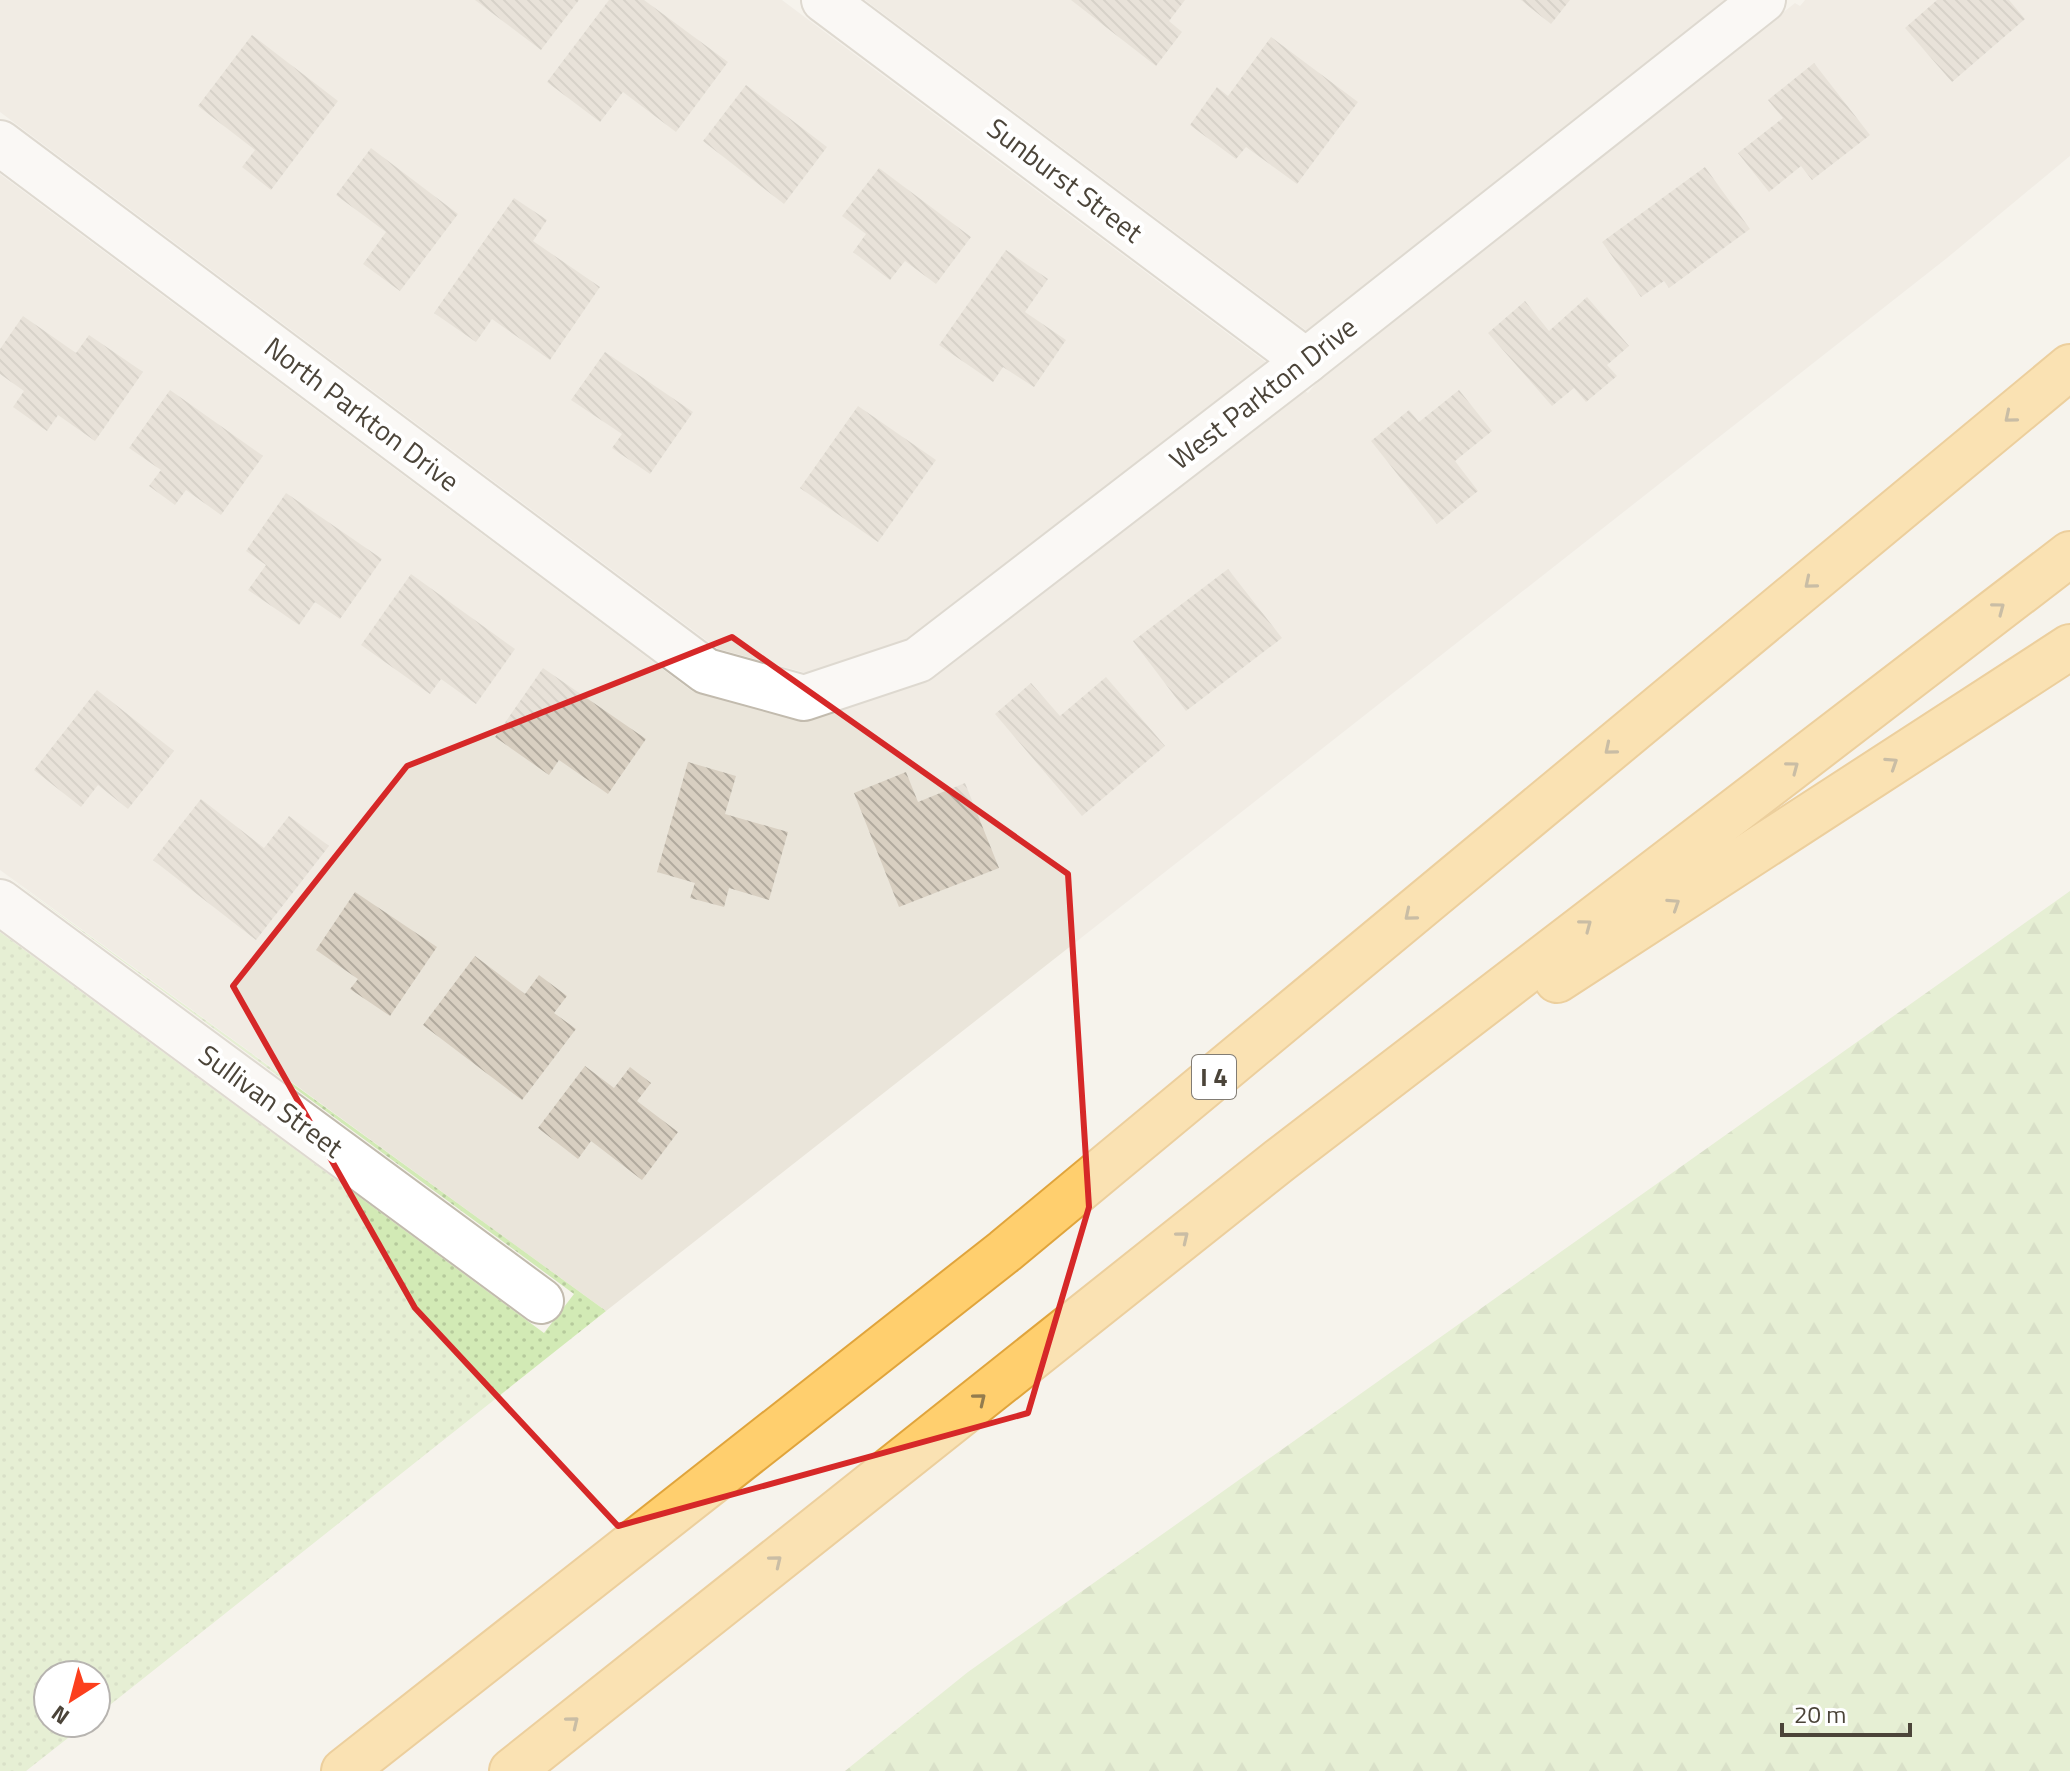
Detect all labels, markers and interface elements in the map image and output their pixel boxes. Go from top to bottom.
street label: Sunburst Street [978,107,1152,253]
street label: West Parkton Drive [1160,305,1366,480]
street label: North Parkton Drive [256,326,469,501]
one-way arrow [2005,407,2019,422]
one-way arrow [1805,573,1819,588]
one-way arrow [1990,604,2005,618]
one-way arrow [1605,739,1619,754]
one-way arrow [1884,757,1898,772]
one-way arrow [1784,762,1798,776]
one-way arrow [1666,899,1680,914]
one-way arrow [1405,905,1419,920]
one-way arrow [1577,920,1592,934]
street label: Sullivan Street [190,1033,353,1168]
road number: I 4 [1192,1055,1236,1099]
one-way arrow [1174,1232,1189,1246]
one-way arrow [971,1394,986,1408]
one-way arrow [767,1556,782,1570]
north arrow [32,1659,112,1739]
scale bar [1782,1687,1910,1737]
text: 20 m [1794,1696,1846,1732]
text: N [44,1697,76,1733]
one-way arrow [564,1718,579,1732]

